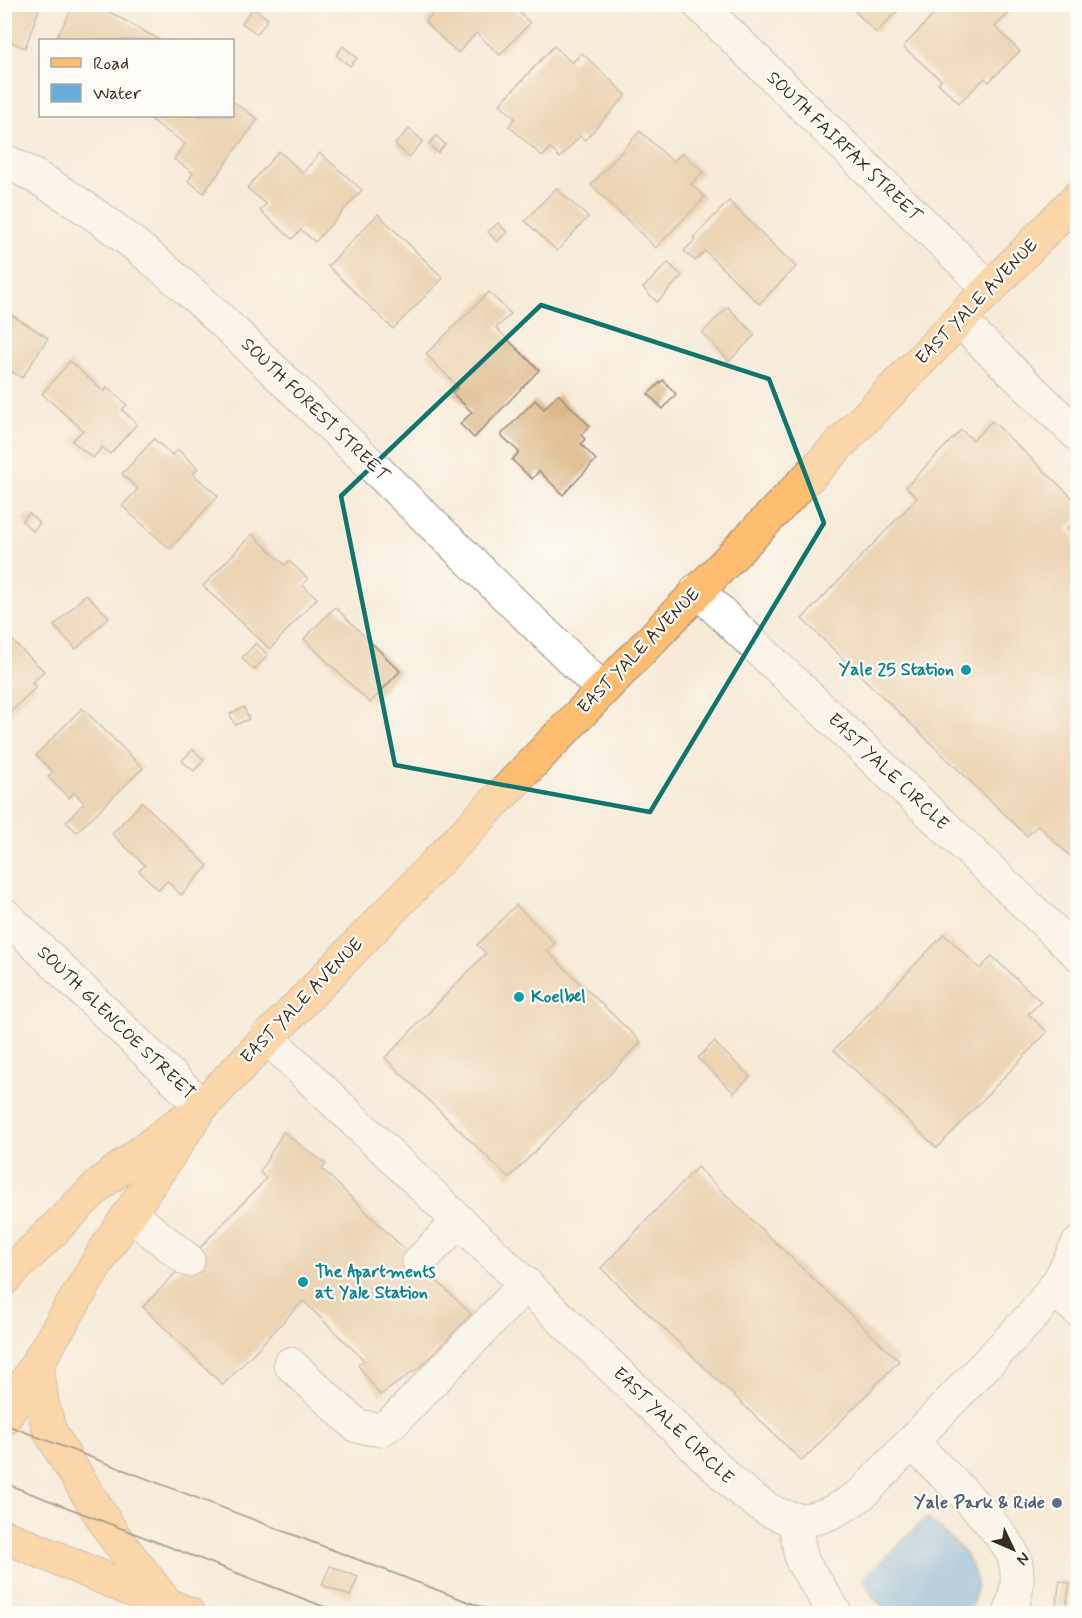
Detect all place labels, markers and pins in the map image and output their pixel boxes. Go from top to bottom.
place label: Yale 25 Station [839,658,954,682]
marker: Yale 25 Station [959,663,973,677]
place label: Koelbel [531,985,586,1009]
marker: Koelbel [512,990,526,1004]
place label: The Apartments at Yale Station [315,1260,436,1305]
marker: The Apartments at Yale Station [296,1275,310,1289]
place label: Yale Park & Ride [914,1491,1045,1515]
marker: Yale Park & Ride [1050,1496,1064,1510]

